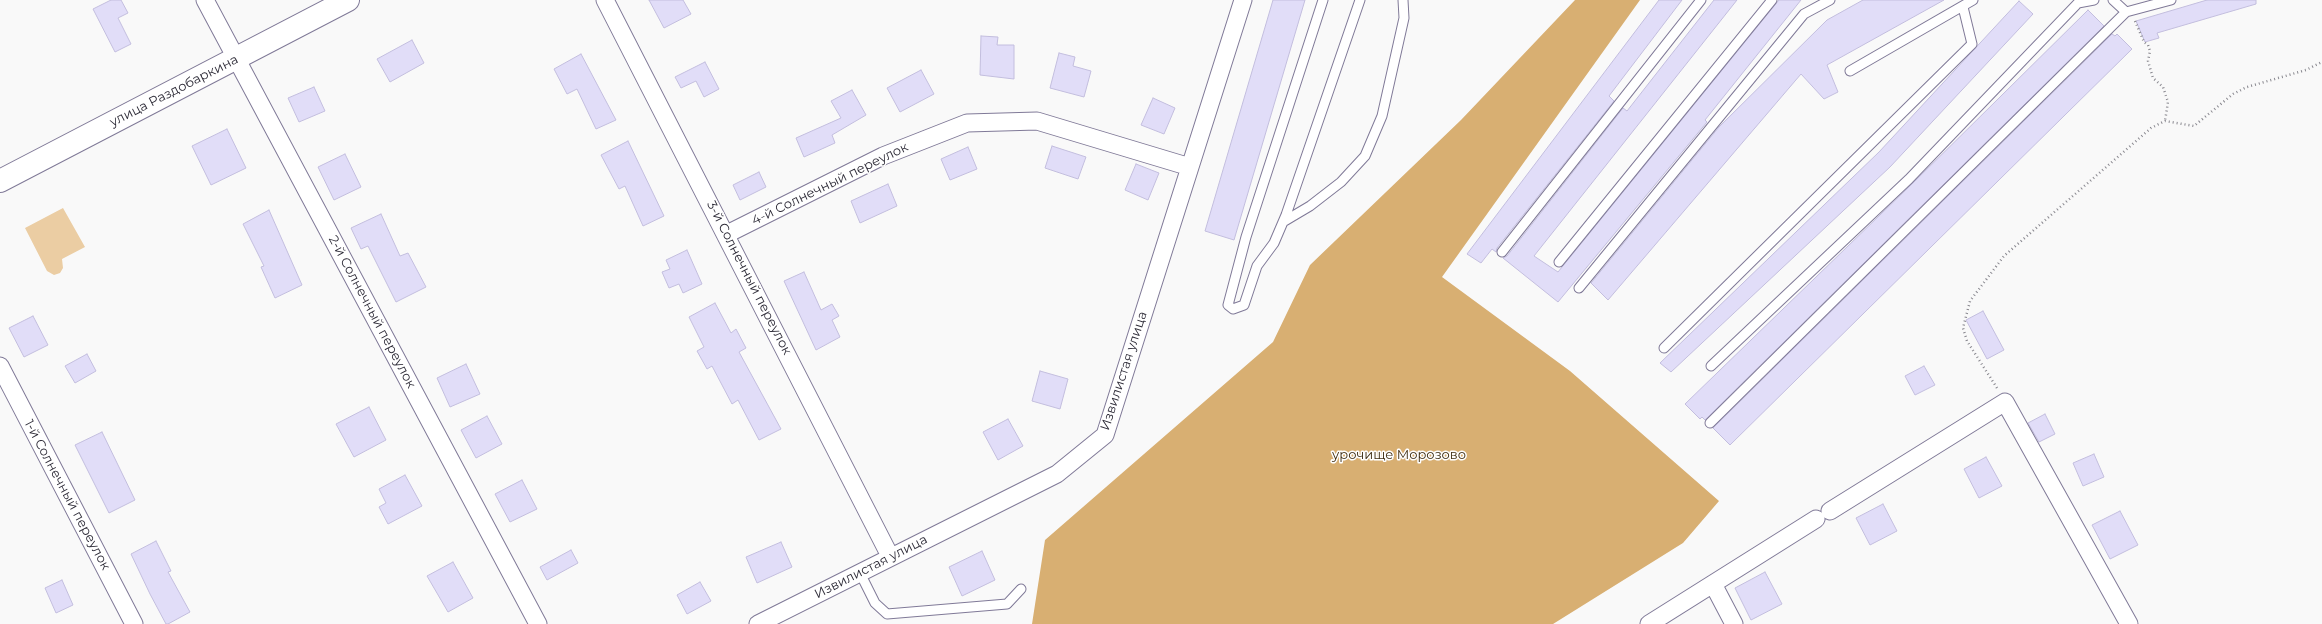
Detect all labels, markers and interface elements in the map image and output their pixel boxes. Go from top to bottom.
street label: улица Раздобаркина [107,52,241,130]
street label: 4-й Солнечный переулок [749,139,911,229]
street label: 3-й Солнечный переулок [703,198,795,358]
street label: 2-й Солнечный переулок [325,233,419,391]
street label: Извилистая улица [1097,309,1151,433]
street label: 1-й Солнечный переулок [21,417,113,573]
park label: урочище Морозово [1332,447,1466,463]
street label: Извилистая улица [812,532,930,602]

